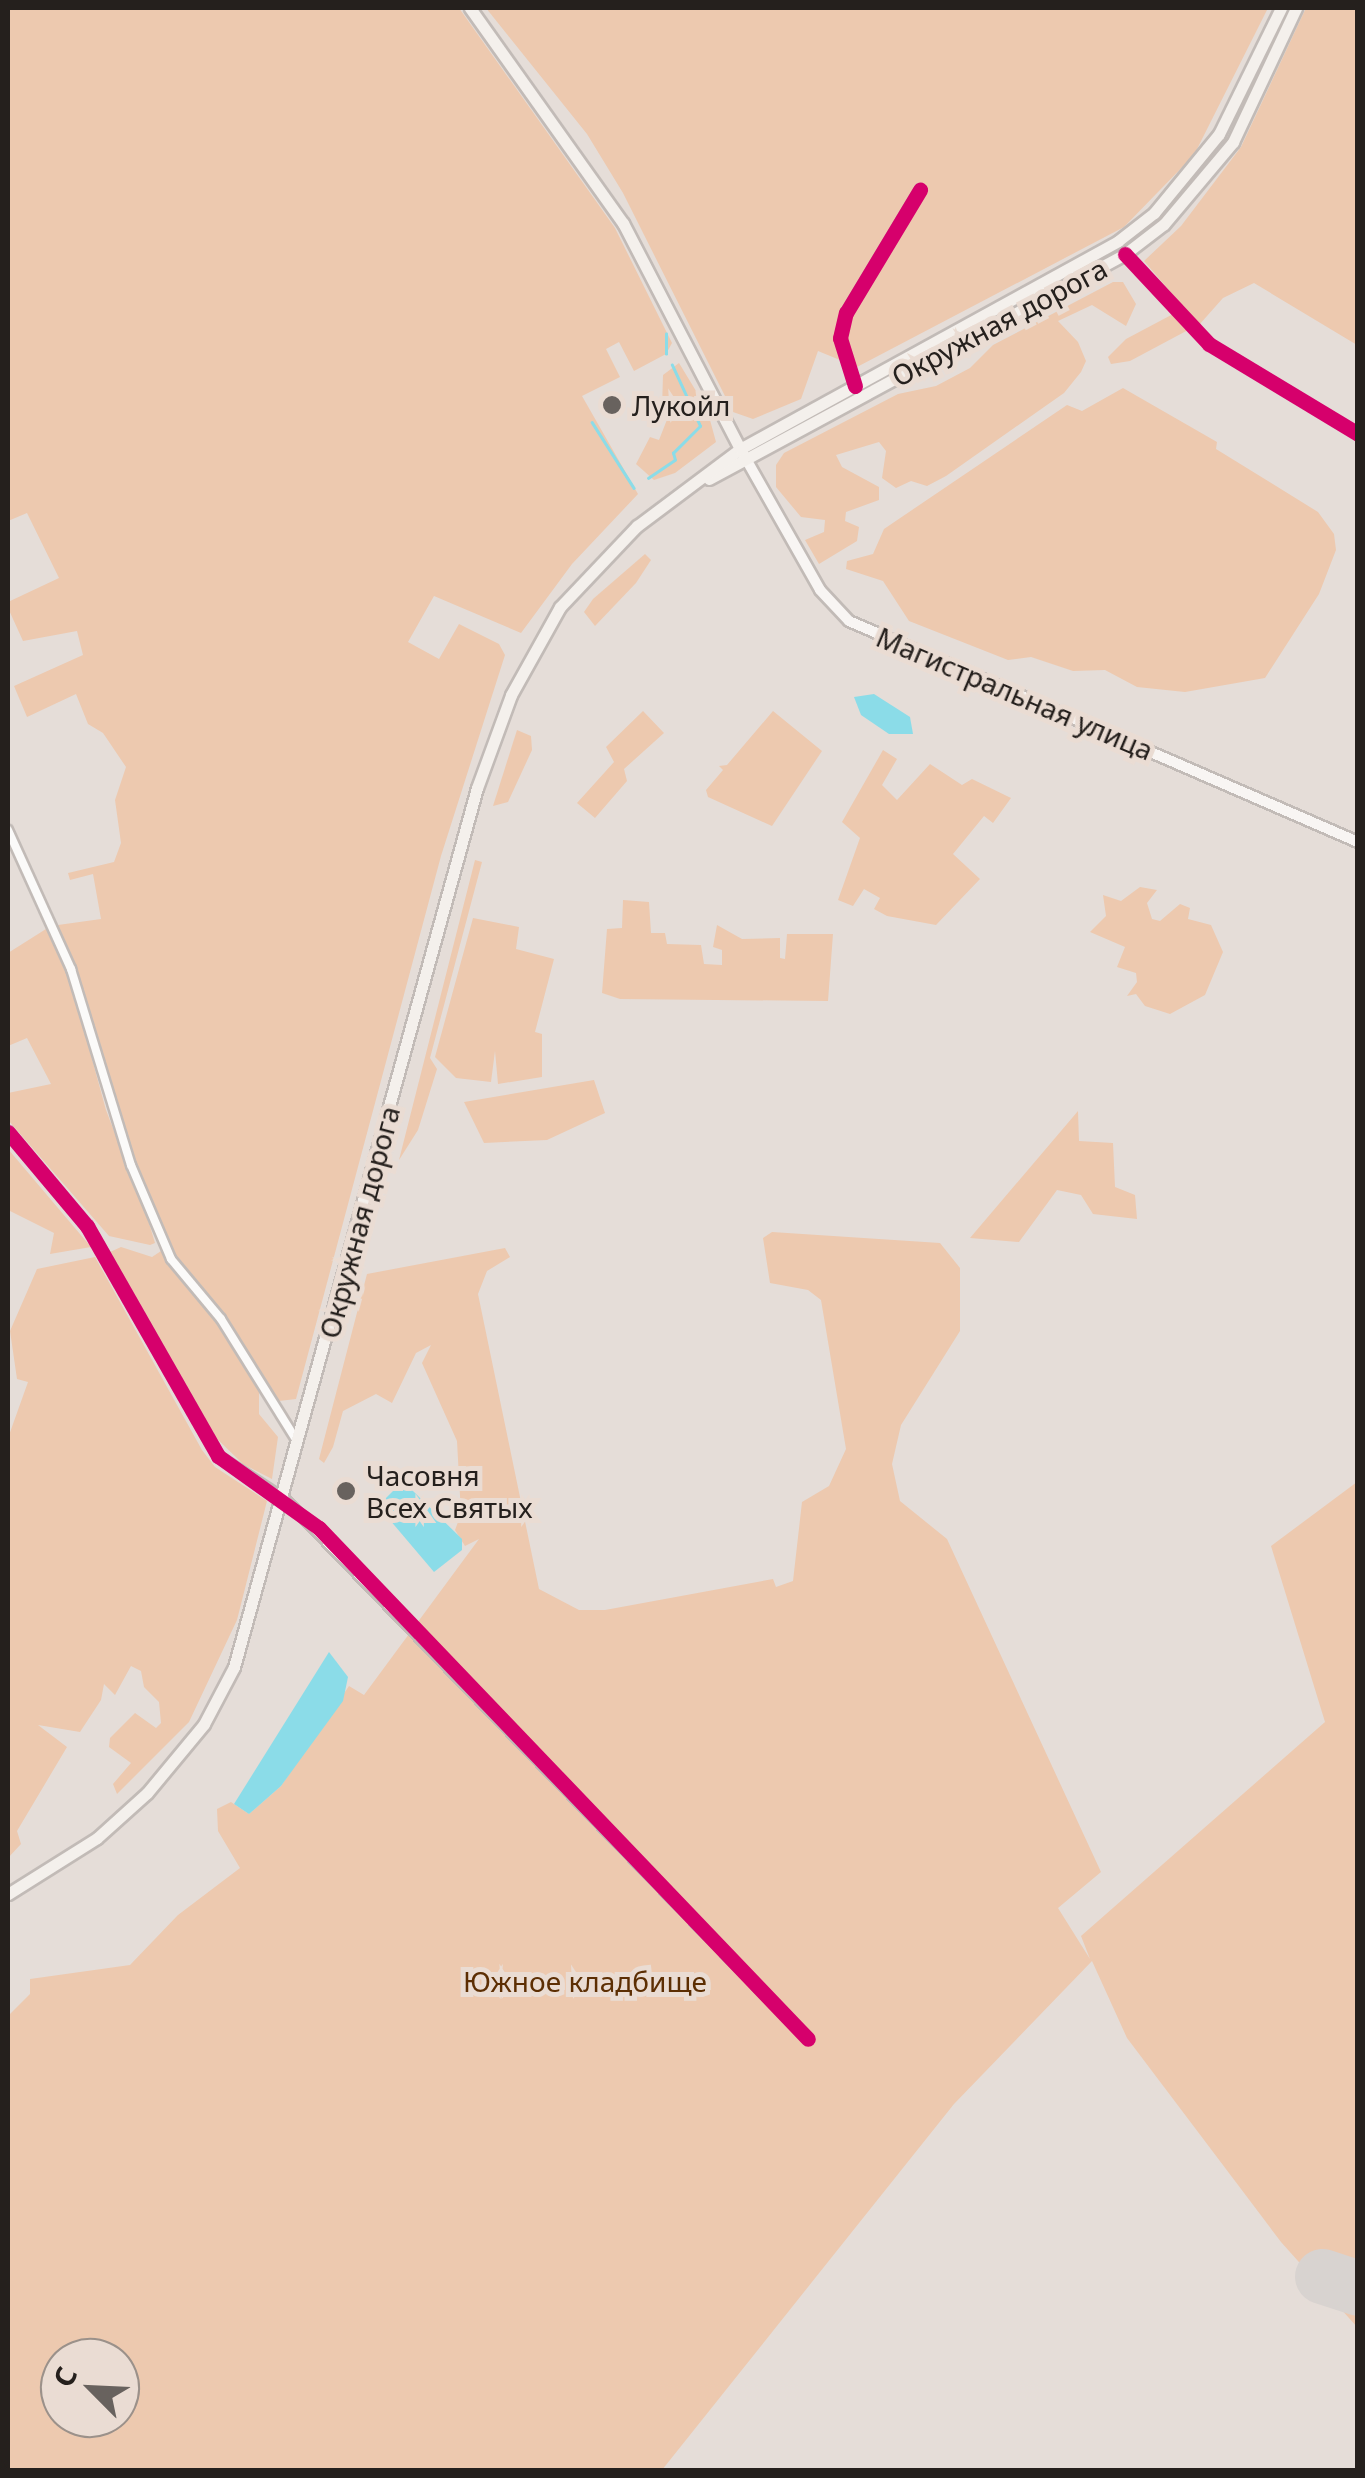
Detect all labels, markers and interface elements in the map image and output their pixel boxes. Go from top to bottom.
street label: Окружная дорога [886,251,1112,393]
place label: Лукойл [632,388,731,422]
marker: Лукойл [601,394,623,416]
street label: Магистральная улица [872,619,1158,767]
street label: Окружная дорога [312,1102,406,1342]
place label: Часовня Всех Святых [366,1458,533,1524]
marker: Часовня Всех Святых [335,1480,357,1502]
park label: Южное кладбище [463,1964,707,1998]
north arrow [40,2338,140,2438]
text: С [43,2361,85,2393]

